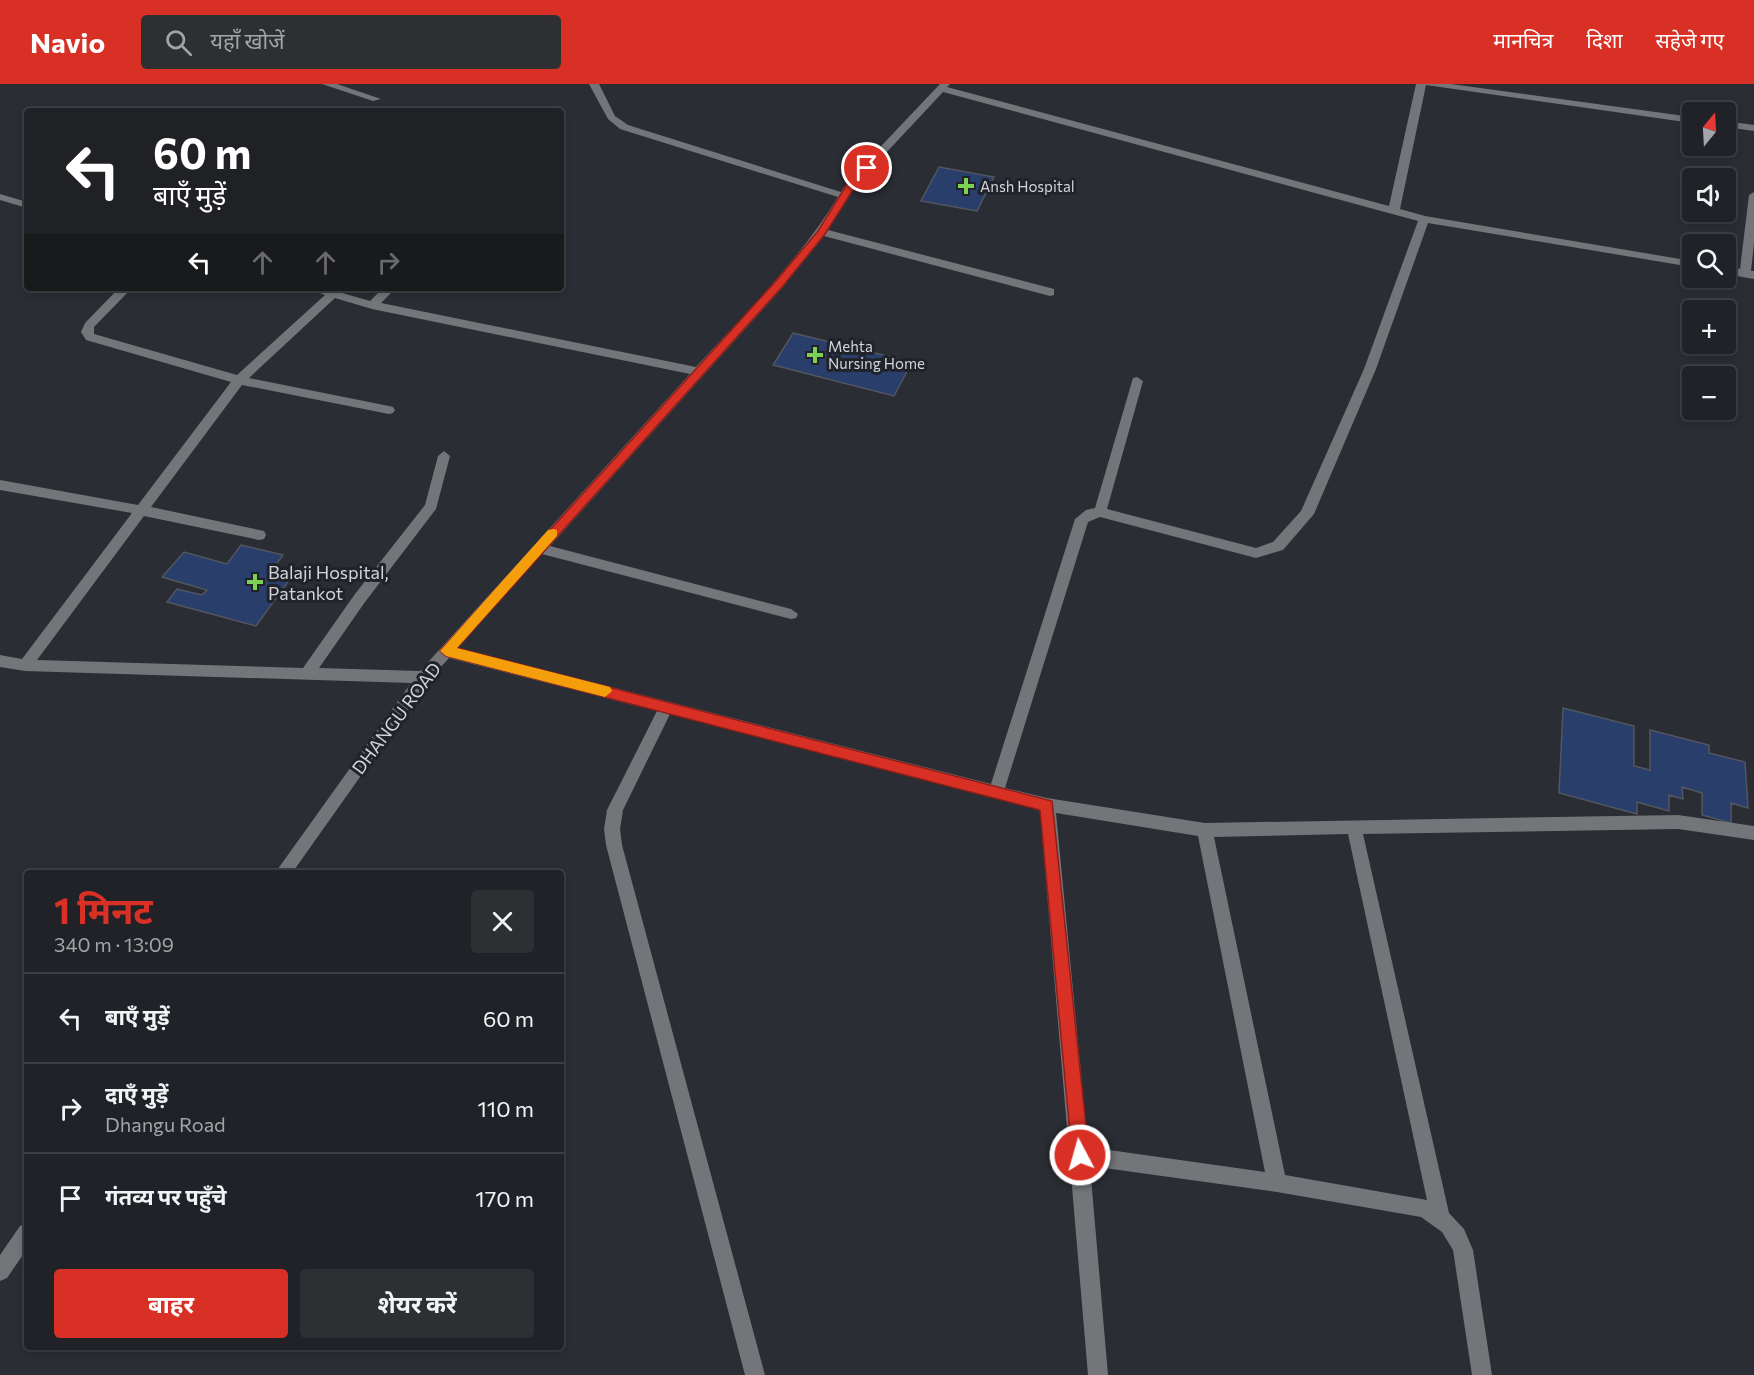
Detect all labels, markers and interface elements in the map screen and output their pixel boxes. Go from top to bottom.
search box [141,15,561,69]
text: Navio [30,25,105,59]
icon: search [162,26,195,59]
text: यहाँ खोजें [210,27,285,54]
text: मानचित्र [1493,27,1553,52]
text: दिशा [1586,27,1623,52]
text: सहेजे गए [1656,27,1724,52]
north arrow [1682,102,1736,156]
map controls [1682,102,1736,420]
text: 60 m [153,126,252,178]
icon: left [54,132,132,210]
pin [841,142,892,193]
icon: arrive [850,151,883,184]
button: sound [1682,168,1736,222]
marker: Ansh Hospital [957,177,975,195]
place label: Ansh Hospital [980,177,1075,195]
text: बाएँ मुड़ें [153,178,226,211]
button: search [1682,234,1736,288]
icon: left [183,246,216,279]
icon: ahead [246,246,279,279]
icon: ahead [309,246,342,279]
icon: right [372,246,405,279]
button: + [1682,300,1736,354]
place label: Mehta Nursing Home [828,337,925,372]
marker: Mehta Nursing Home [806,346,824,364]
button: − [1682,366,1736,420]
place label: Balaji Hospital, Patankot [268,561,389,604]
marker: Balaji Hospital, Patankot [246,573,264,591]
street label: DHANGU ROAD [347,658,445,778]
text: 1 मिनट [54,887,153,931]
button: close [471,890,534,953]
text: 340 m · 13:09 [54,932,174,956]
icon: left [54,1002,87,1035]
text: बाएँ मुड़ें [105,1003,170,1030]
text: 60 m [483,1005,534,1032]
text: दाएँ मुड़ें [105,1081,168,1108]
icon: right [54,1092,87,1125]
text: 110 m [477,1095,534,1122]
text: Dhangu Road [105,1112,226,1136]
position arrow [1048,1123,1112,1187]
icon: arrive [54,1182,87,1215]
text: गंतव्य पर पहुँचे [105,1183,227,1210]
text: 170 m [475,1185,534,1212]
button: बाहर [54,1269,288,1338]
button: शेयर करें [300,1269,534,1338]

